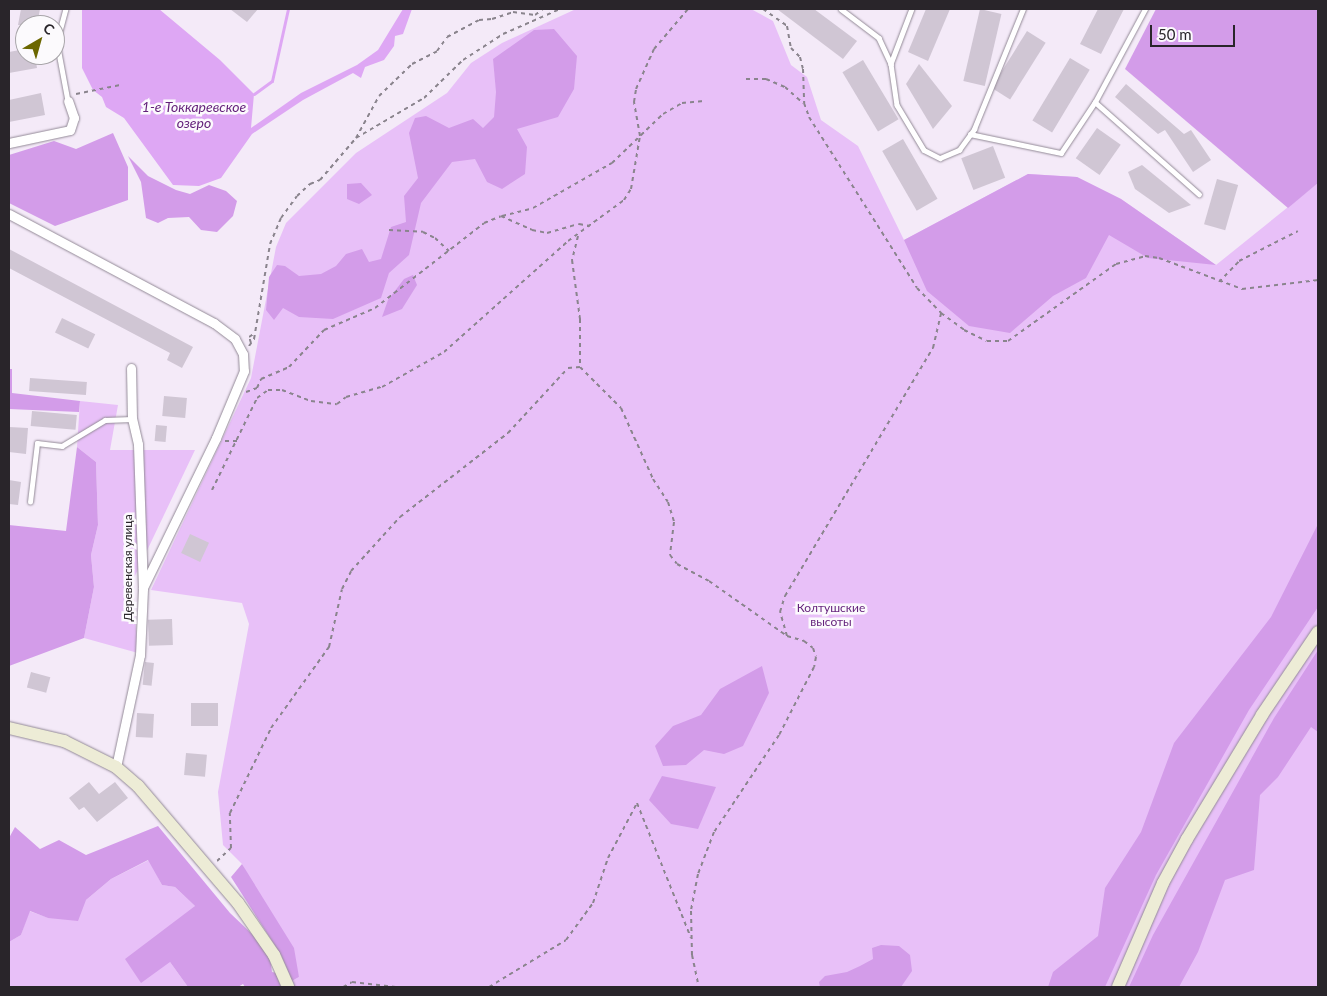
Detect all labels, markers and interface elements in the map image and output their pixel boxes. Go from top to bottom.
north arrow [15,15,65,65]
scale bar [1152,15,1237,47]
text: С [40,19,58,38]
text: 50 m [1158,25,1192,43]
water label: 1-е Токкаревское озеро [142,99,246,132]
street label: Деревенская улица [121,514,135,622]
park label: Колтушские высоты [797,601,865,629]

